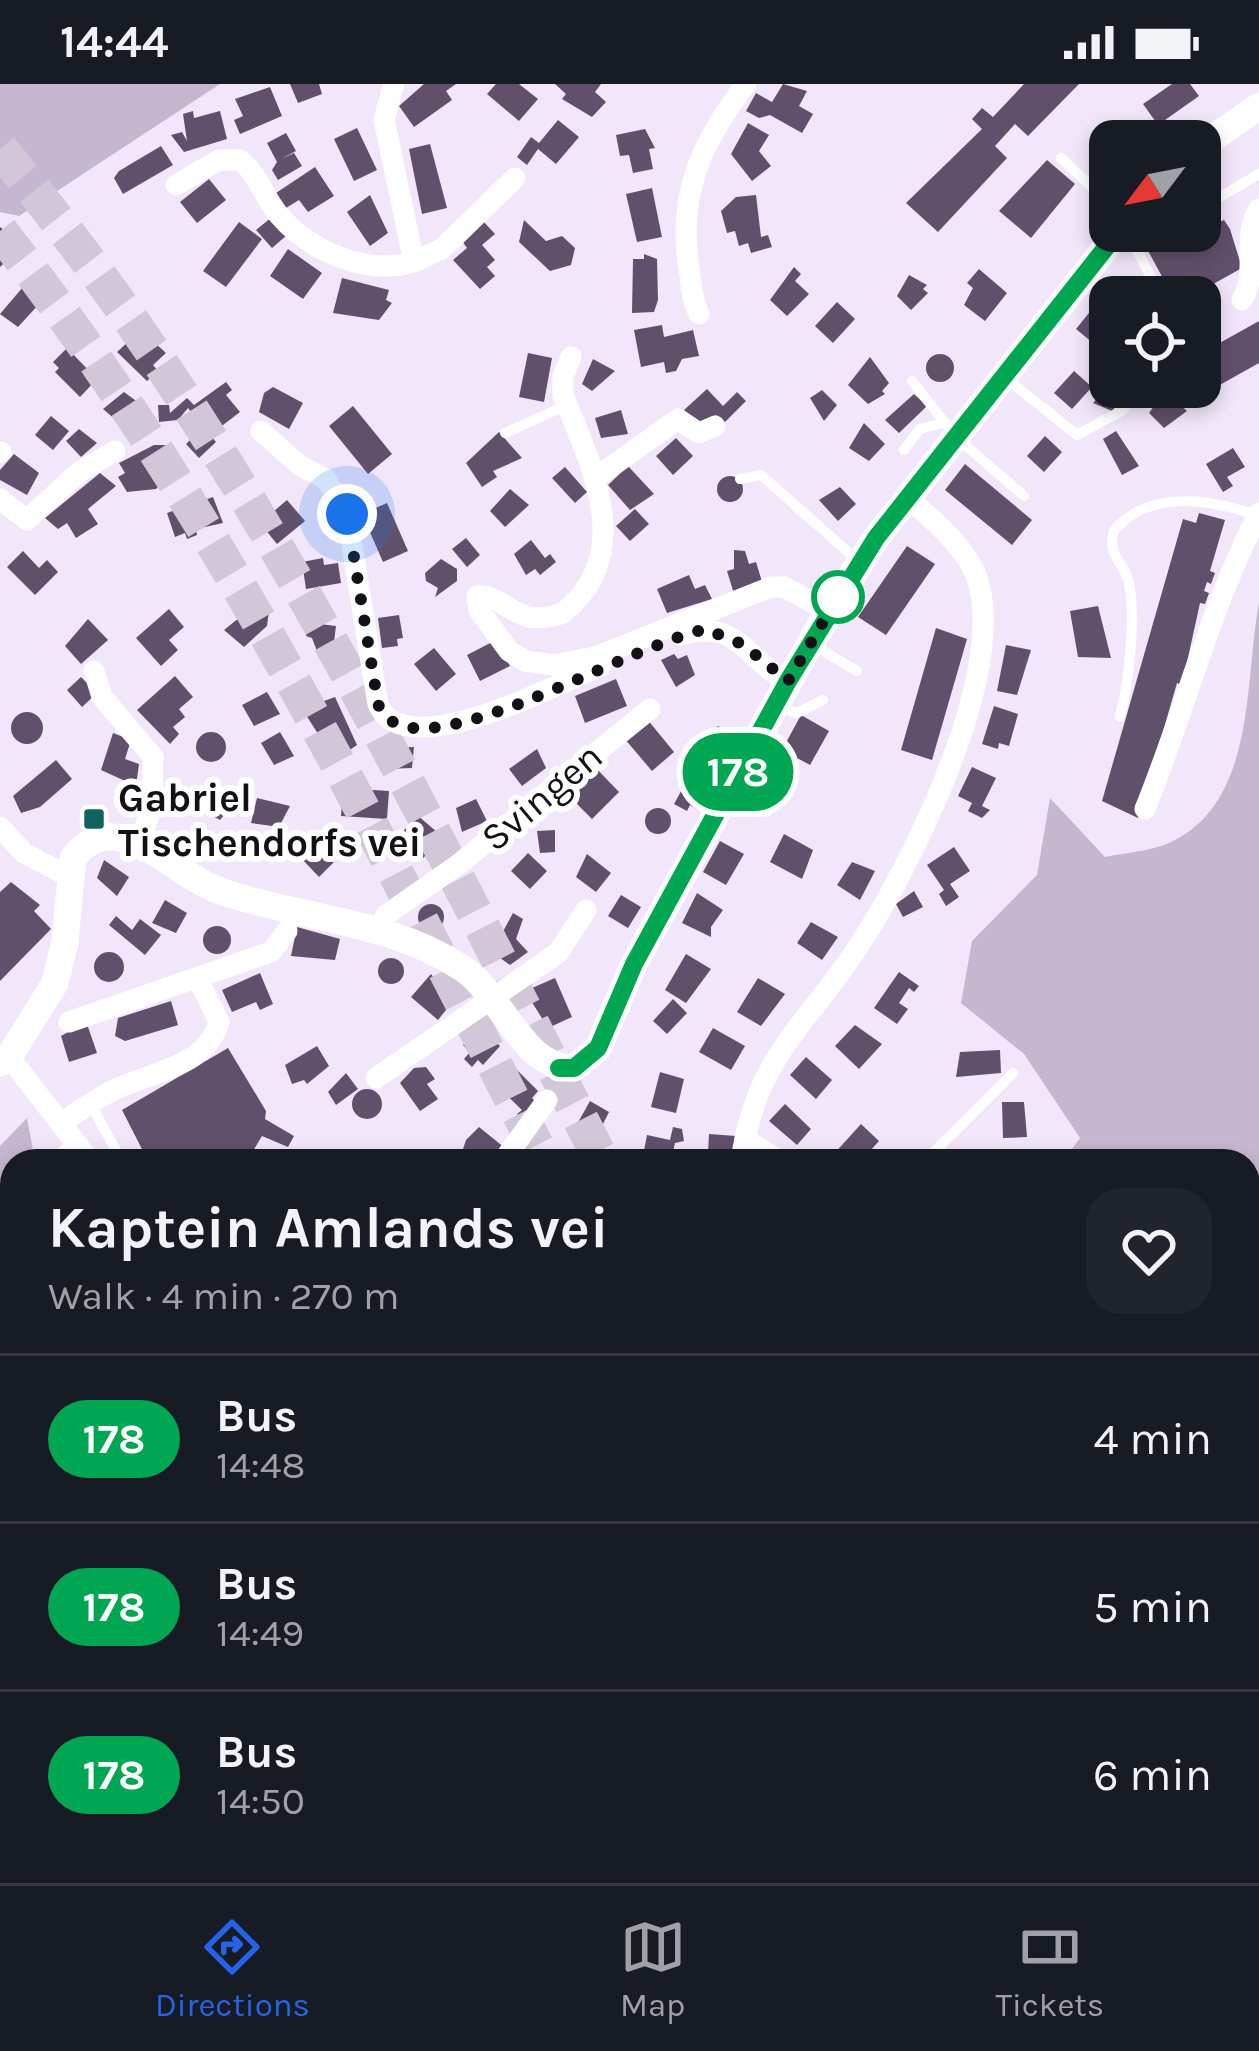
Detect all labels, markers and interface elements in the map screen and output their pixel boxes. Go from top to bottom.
text: 14:44 [60,16,169,68]
north arrow [1089,120,1221,252]
map controls [1089,120,1221,408]
button: locate [1089,276,1221,408]
your location [317,484,377,544]
unlabelled marker [813,572,863,622]
street label: Svingen [472,733,612,861]
line badge: 178 [669,733,807,811]
text: 178 [706,747,770,797]
place label: Gabriel Tischendorfs vei [118,775,421,866]
marker: Gabriel Tischendorfs vei [81,806,107,832]
button: heart [1086,1188,1212,1314]
text: Kaptein Amlands vei [48,1195,609,1261]
text: Walk · 4 min · 270 m [48,1273,399,1319]
text: Bus [216,1390,297,1442]
text: 4 min [1094,1413,1212,1465]
text: 178 [82,1414,146,1464]
text: 14:48 [216,1442,305,1488]
text: Bus [216,1558,297,1610]
text: 5 min [1093,1581,1212,1633]
text: 178 [82,1582,146,1632]
text: 14:49 [216,1610,304,1656]
text: Bus [216,1726,297,1778]
text: 6 min [1093,1749,1212,1801]
text: 178 [82,1750,146,1800]
text: 14:50 [216,1778,305,1824]
tab: Directions [155,1914,310,2024]
tab: Map [620,1914,686,2024]
tab: Tickets [995,1914,1104,2024]

